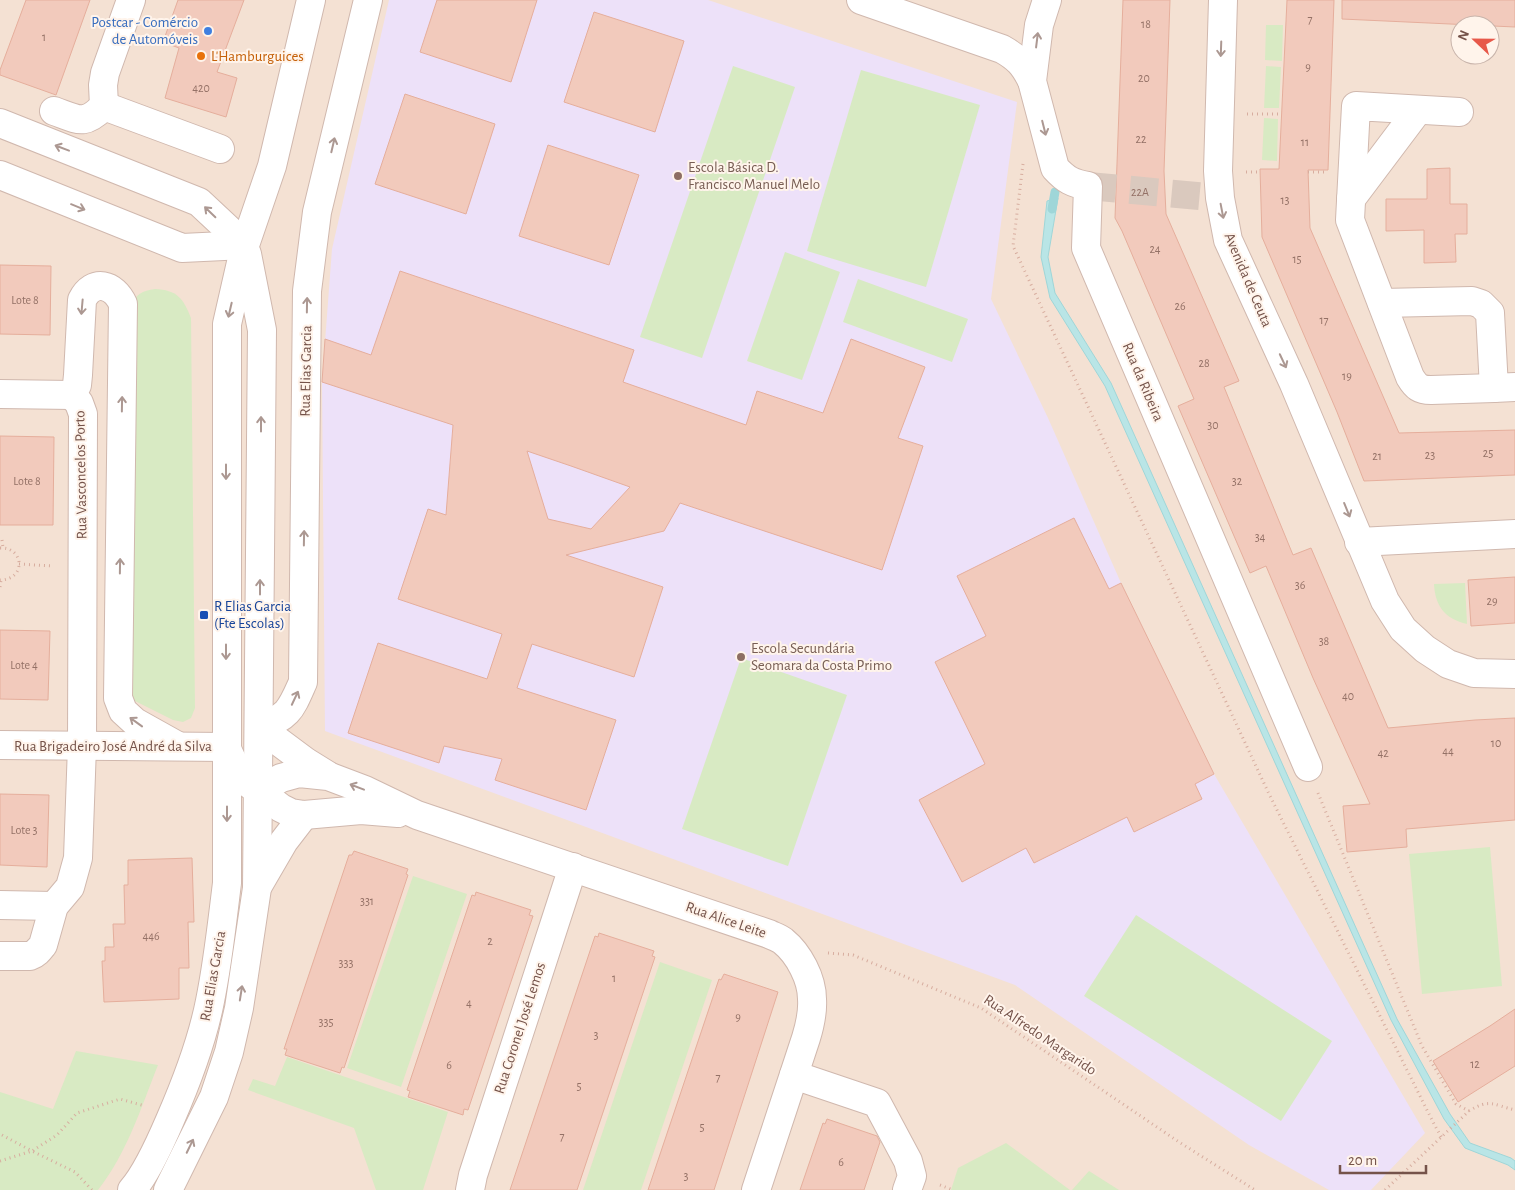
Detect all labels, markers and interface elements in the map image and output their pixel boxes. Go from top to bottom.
house number: 7 [1307,13,1313,25]
place label: Postcar - Comércio de Automóveis [91,15,198,47]
north arrow [1450,15,1500,65]
house number: 18 [1141,18,1151,30]
marker: Postcar - Comércio de Automóveis [202,25,214,37]
text: N [1456,28,1472,43]
house number: 1 [42,31,46,43]
one-way arrow [1033,33,1043,49]
one-way arrow [1217,40,1226,56]
place label: L'Hamburguices [211,49,304,64]
marker: L'Hamburguices [195,50,207,62]
house number: 9 [1305,61,1311,73]
house number: 20 [1138,72,1150,84]
house number: 420 [192,82,210,94]
one-way arrow [1040,120,1050,136]
house number: 22 [1136,133,1147,145]
house number: 11 [1301,136,1309,148]
one-way arrow [329,138,338,154]
one-way arrow [54,142,69,151]
place label: Escola Básica D. Francisco Manuel Melo [688,160,820,192]
marker: Escola Básica D. Francisco Manuel Melo [672,170,684,182]
house number: 22A [1131,186,1149,198]
house number: 13 [1280,194,1290,206]
one-way arrow [70,202,85,212]
one-way arrow [1218,202,1228,218]
one-way arrow [204,206,216,218]
street label: Avenida de Ceuta [1221,231,1275,329]
house number: 24 [1149,243,1161,255]
house number: 15 [1292,253,1302,265]
house number: Lote 8 [11,294,39,306]
one-way arrow [302,297,312,314]
one-way arrow [77,299,87,315]
house number: 26 [1174,300,1186,312]
one-way arrow [225,301,234,317]
house number: 17 [1319,314,1329,326]
street label: Rua Elias Garcia [298,325,314,417]
street label: Rua da Ribeira [1120,340,1166,424]
one-way arrow [1279,353,1289,368]
house number: 28 [1198,357,1210,369]
house number: 19 [1342,370,1352,382]
one-way arrow [117,396,126,412]
street label: Rua Vasconcelos Porto [72,410,90,540]
one-way arrow [256,417,266,433]
house number: 30 [1207,419,1219,431]
house number: 25 [1483,447,1493,459]
house number: 23 [1425,449,1435,461]
house number: 21 [1372,450,1382,462]
one-way arrow [221,464,231,480]
house number: Lote 8 [13,475,41,487]
house number: 32 [1232,475,1243,487]
one-way arrow [1342,502,1352,517]
one-way arrow [299,530,309,546]
house number: 34 [1255,531,1266,543]
one-way arrow [115,559,125,575]
one-way arrow [255,579,265,596]
house number: 36 [1295,579,1306,591]
house number: 29 [1486,595,1498,607]
place label: R Elias Garcia (Fte Escolas) [214,599,291,631]
marker: R Elias Garcia (Fte Escolas) [198,609,210,621]
house number: 38 [1319,635,1330,647]
place label: Escola Secundária Seomara da Costa Primo [751,641,892,673]
one-way arrow [221,644,231,660]
marker: Escola Secundária Seomara da Costa Primo [735,651,747,663]
house number: Lote 4 [10,659,38,671]
house number: 40 [1342,690,1354,702]
one-way arrow [291,691,301,706]
one-way arrow [129,717,143,727]
house number: 10 [1491,737,1501,749]
street label: Rua Brigadeiro José André da Silva [14,739,212,754]
house number: 44 [1442,745,1454,757]
house number: 42 [1377,747,1389,759]
one-way arrow [349,782,365,791]
one-way arrow [222,806,231,822]
house number: Lote 3 [11,824,37,836]
house number: 331 [360,895,374,907]
street label: Rua Alice Leite [684,899,768,941]
house number: 446 [142,930,160,942]
street label: Rua Elias Garcia [198,930,228,1022]
house number: 2 [487,935,493,947]
house number: 333 [339,957,353,969]
street label: Rua Coronel José Lemos [492,960,548,1096]
house number: 1 [612,972,616,984]
one-way arrow [236,985,246,1001]
street label: Rua Alfredo Margarido [981,992,1099,1078]
house number: 4 [466,997,472,1009]
house number: 9 [735,1011,741,1023]
house number: 335 [319,1016,333,1028]
house number: 3 [594,1029,599,1041]
house number: 12 [1470,1058,1480,1070]
house number: 6 [446,1059,452,1071]
house number: 7 [715,1071,721,1083]
house number: 5 [576,1080,582,1092]
house number: 5 [699,1121,705,1133]
house number: 7 [559,1130,565,1142]
one-way arrow [186,1139,195,1154]
scale bar [1340,1142,1426,1174]
text: 20 m [1348,1153,1377,1168]
house number: 6 [838,1156,844,1168]
house number: 3 [684,1170,689,1182]

